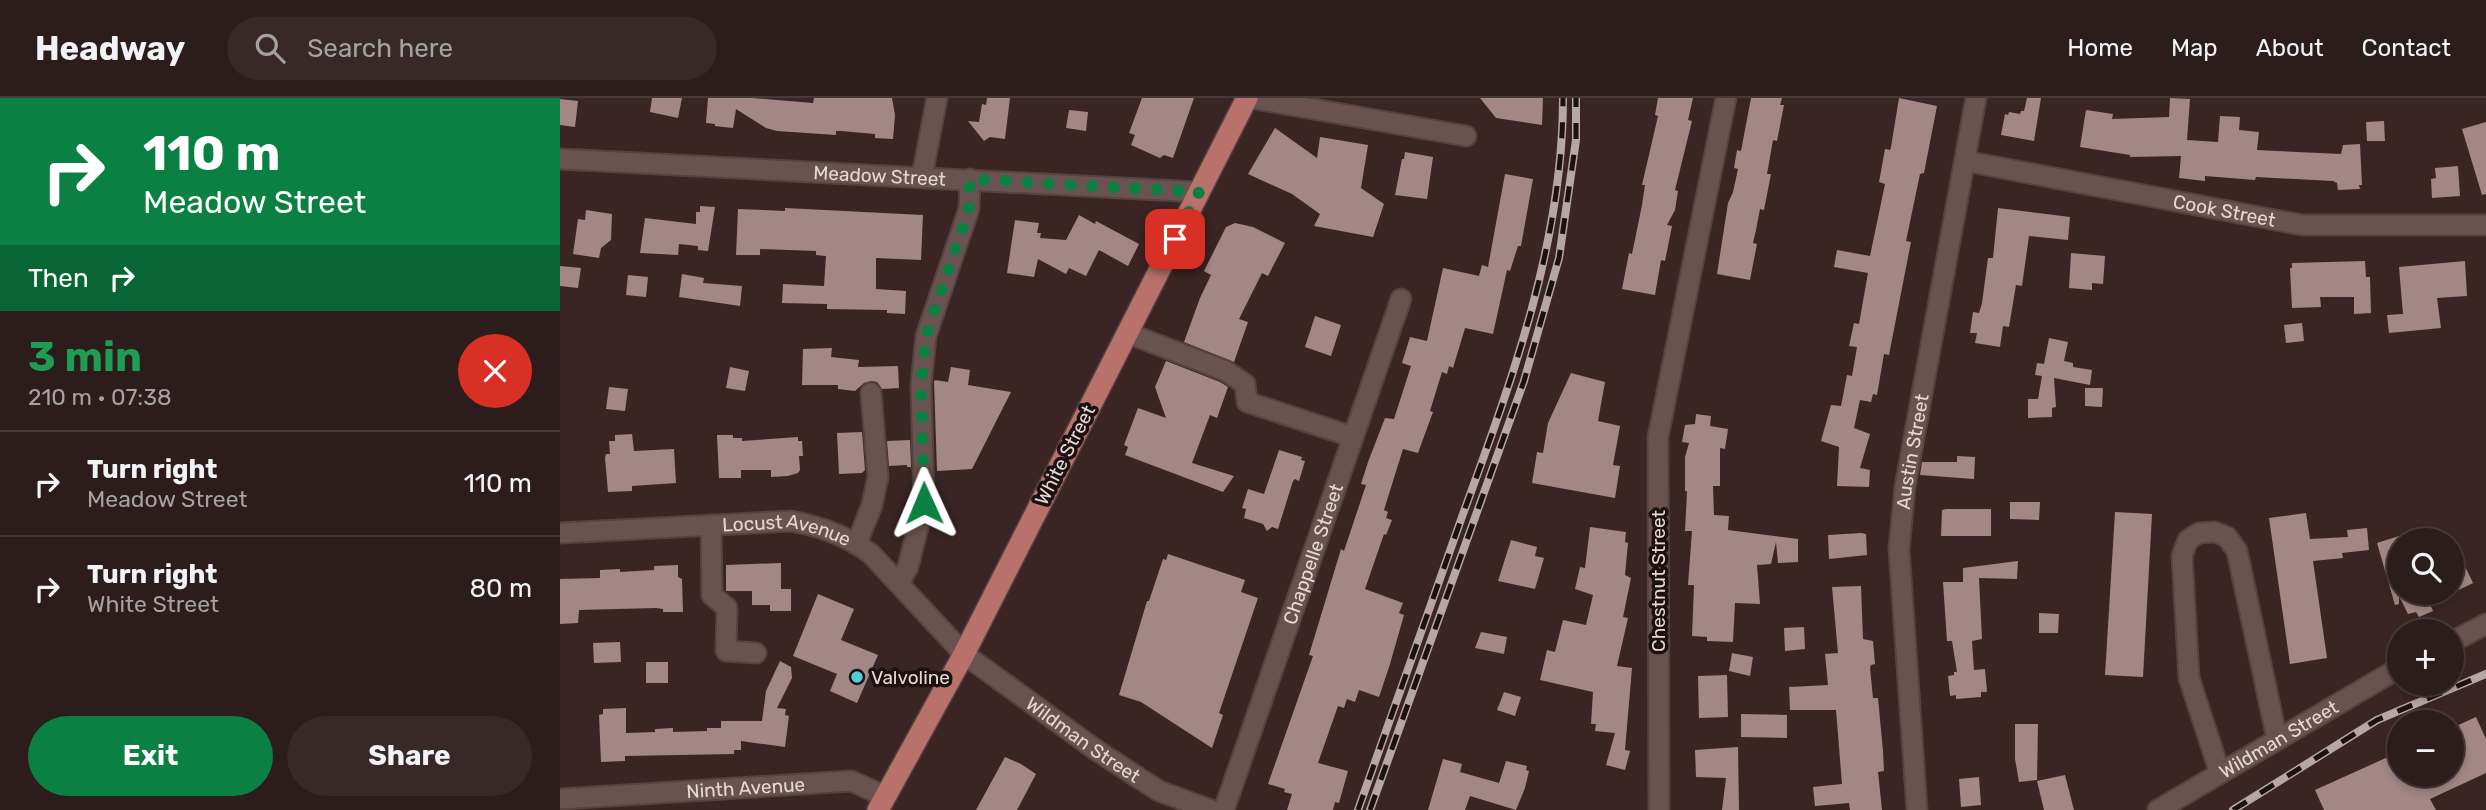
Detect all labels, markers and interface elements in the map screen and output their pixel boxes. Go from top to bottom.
search box [227,17,717,80]
text: Headway [35,29,185,68]
icon: search [251,29,289,67]
text: Search here [307,33,453,64]
text: Home [2067,34,2133,62]
text: Map [2171,34,2218,62]
text: About [2256,34,2324,62]
text: Contact [2362,34,2451,62]
text: 110 m [143,124,280,182]
icon: right [28,126,119,217]
street label: Meadow Street [813,161,947,190]
text: Meadow Street [143,183,366,221]
street label: Cook Street [2171,189,2278,231]
pin [1145,209,1205,269]
icon: arrive [1156,220,1194,258]
icon: right [103,259,141,297]
text: Then [28,263,89,294]
text: 3 min [28,332,142,382]
button: close [458,334,532,408]
text: 210 m · 07:38 [28,383,172,411]
street label: Austin Street [1891,391,1933,510]
street label: White Street [1030,401,1100,509]
text: Turn right [87,454,217,485]
icon: right [28,465,66,503]
position arrow [887,466,961,540]
text: 110 m [464,468,532,499]
street label: Chappelle Street [1278,480,1348,627]
text: Meadow Street [87,485,247,513]
street label: Locust Avenue [722,509,855,551]
street label: Chestnut Street [1647,509,1670,652]
map controls [2387,528,2464,787]
button: search [2387,528,2464,605]
text: Turn right [87,559,217,590]
icon: right [28,570,66,608]
text: 80 m [469,573,532,604]
text: White Street [87,590,219,618]
button: + [2387,619,2464,696]
place label: Valvoline [871,666,950,689]
marker: Valvoline [849,669,865,685]
street label: Wildman Street [1022,692,1145,788]
street label: Wildman Street [2215,695,2343,783]
button: − [2387,710,2464,787]
button: Exit [28,716,273,796]
button: Share [287,716,532,796]
street label: Ninth Avenue [686,772,806,803]

